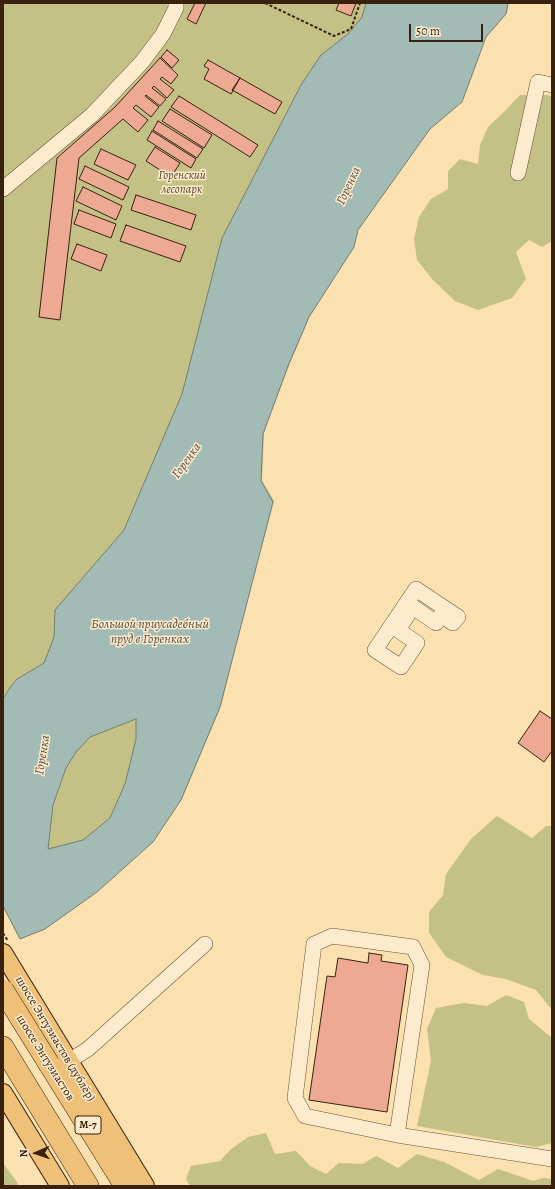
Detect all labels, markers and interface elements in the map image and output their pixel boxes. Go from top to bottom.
scale bar [411,16,485,42]
text: 50 m [416,23,440,39]
water label: Горенка [333,165,365,207]
park label: Горенский лесопарк [158,169,206,197]
water label: Горенка [169,440,205,482]
water label: Большой приусадебный пруд в Горенках [91,617,209,648]
water label: Горенка [32,734,54,776]
street label: шоссе Энтузиастов (дублёр) [12,974,98,1104]
street label: шоссе Энтузиастов [13,1012,77,1104]
road number: М-7 [75,1116,101,1134]
north arrow [16,1133,56,1173]
text: N [16,1149,31,1158]

